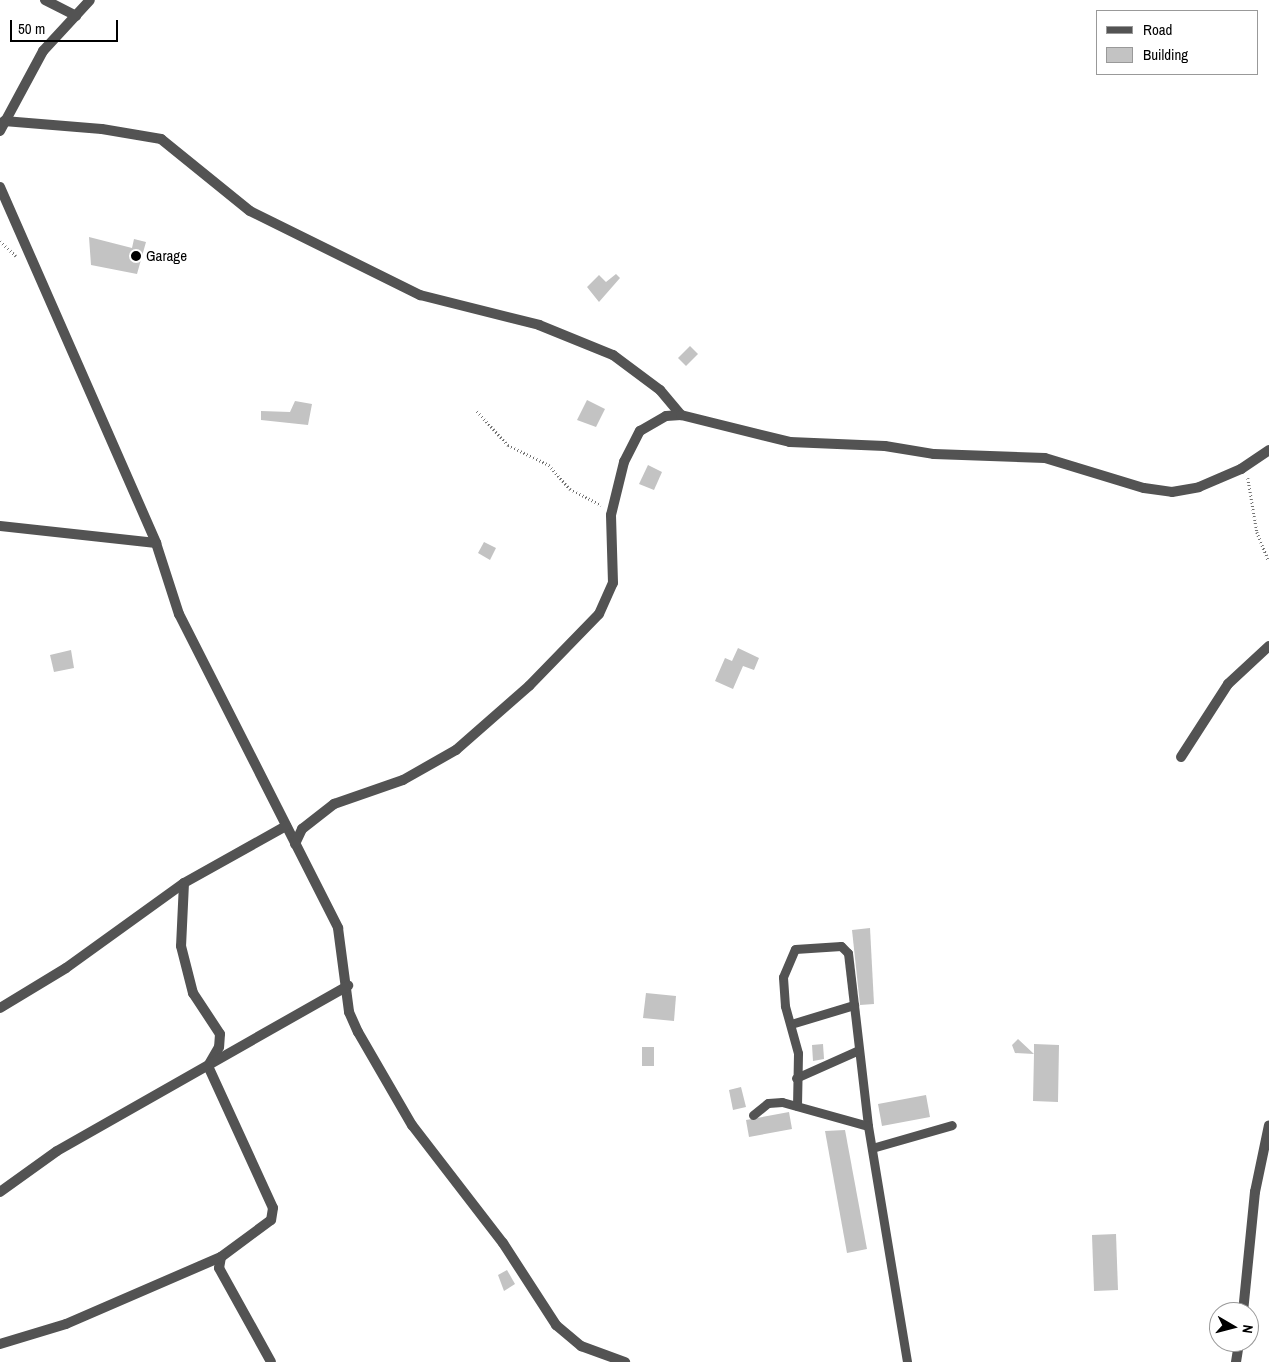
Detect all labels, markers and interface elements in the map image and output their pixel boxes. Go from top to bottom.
scale bar [12,10,120,42]
legend [1096,10,1259,75]
text: 50 m [18,18,45,39]
text: Road [1143,19,1172,40]
text: Building [1143,44,1188,65]
place label: Garage [146,247,187,265]
marker: Garage [130,250,142,262]
north arrow [1209,1302,1259,1352]
text: N [1238,1324,1257,1334]

